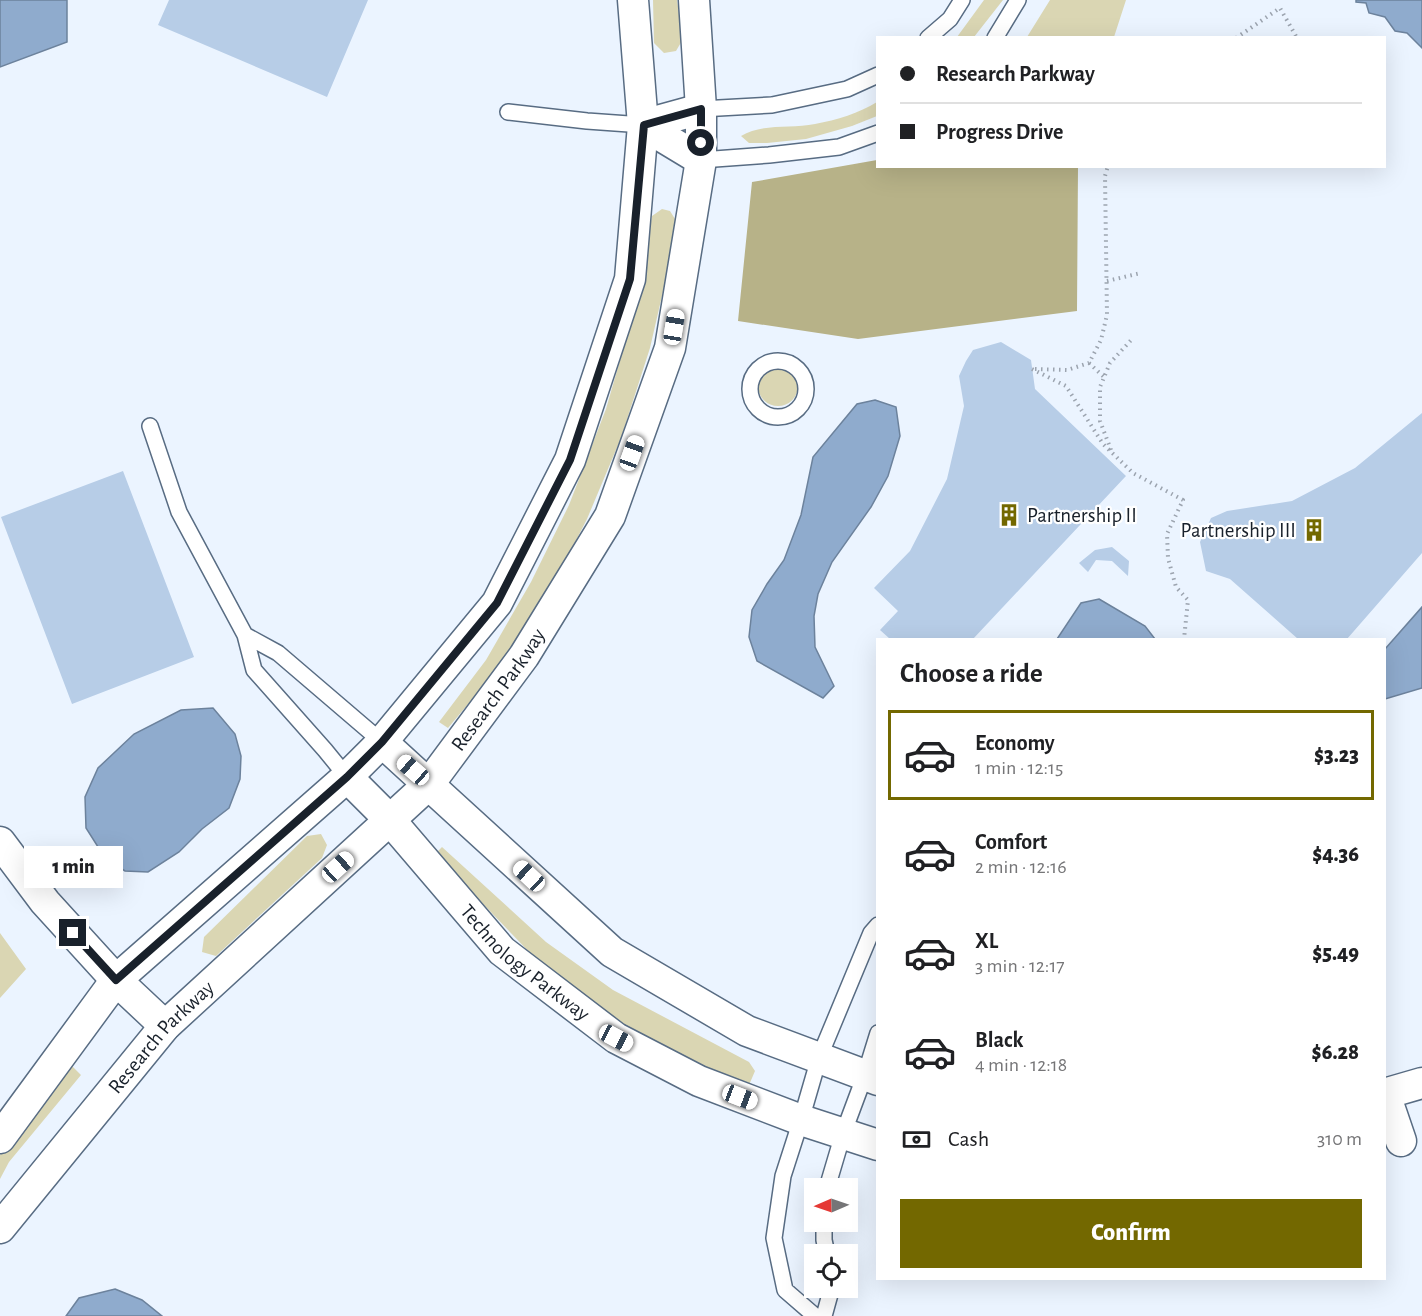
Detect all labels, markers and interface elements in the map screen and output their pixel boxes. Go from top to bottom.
text: Research Parkway [936,63,1095,85]
text: Progress Drive [936,121,1063,143]
route start [687,129,714,156]
car [662,308,686,346]
car [617,433,647,473]
building icon: Partnership II [996,502,1022,528]
place label: Partnership II [1027,505,1137,526]
building icon: Partnership III [1301,517,1327,543]
place label: Partnership III [1181,520,1296,541]
street label: Research Parkway [447,625,549,755]
text: Choose a ride [900,660,1043,687]
icon: car [903,728,957,782]
text: Economy [975,732,1055,754]
text: $3.23 [1314,744,1359,766]
car [394,751,432,789]
text: 1 min · 12:15 [975,758,1063,778]
icon: car [903,827,957,881]
text: Comfort [975,831,1047,853]
text: $4.36 [1312,843,1359,865]
callout: 1 min [23,846,122,888]
car [319,848,357,886]
text: 1 min [52,857,95,877]
car [510,857,548,895]
text: 2 min · 12:16 [975,857,1067,877]
street label: Technology Parkway [456,900,594,1025]
route end [59,919,86,946]
icon: car [903,926,957,980]
text: XL [975,930,998,952]
text: $5.49 [1312,942,1359,964]
text: 3 min · 12:17 [975,956,1065,976]
street label: Research Parkway [104,976,218,1097]
car [596,1022,636,1054]
icon: car [903,1025,957,1079]
text: Black [975,1029,1023,1051]
text: $6.28 [1312,1041,1359,1063]
text: 4 min · 12:18 [975,1055,1067,1075]
car [720,1082,760,1112]
icon: cash [900,1123,933,1156]
text: Cash [948,1128,989,1150]
text: 310 m [1317,1129,1362,1149]
north arrow [804,1178,858,1232]
map controls [804,1178,858,1298]
button: Confirm [900,1199,1362,1268]
button: locate [804,1244,858,1298]

